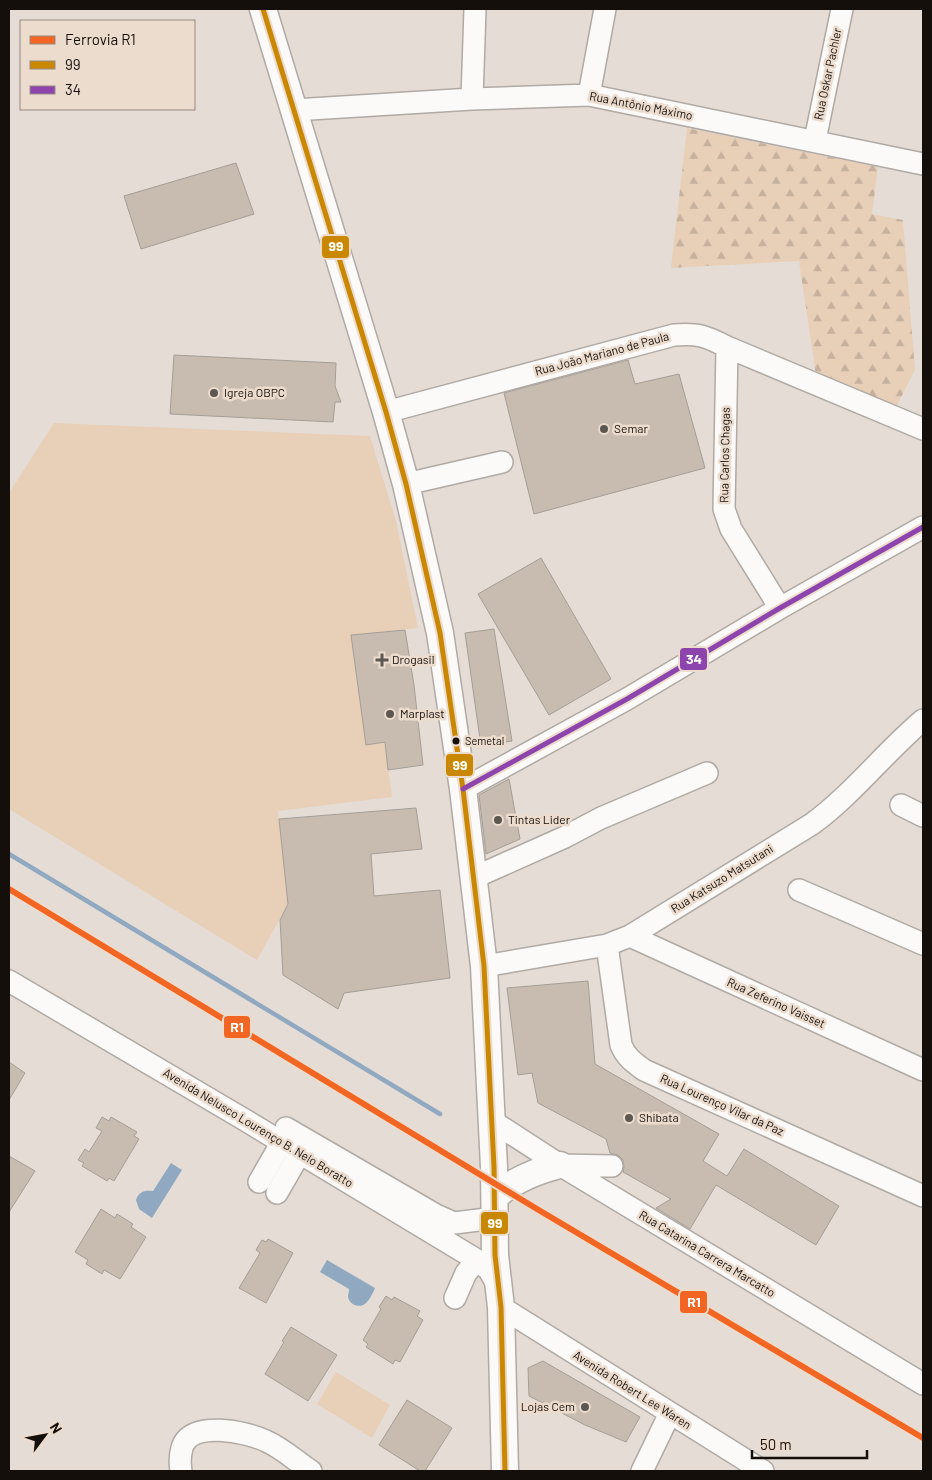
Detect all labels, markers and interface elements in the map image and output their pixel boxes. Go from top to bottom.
legend [20,20,195,110]
street label: Rua Oskar Pachler [810,26,844,121]
text: Ferrovia R1 [65,30,136,48]
text: 99 [65,55,81,73]
text: 34 [65,80,81,98]
street label: Rua Antônio Máximo [588,88,694,122]
line badge: 99 [321,235,350,259]
text: 99 [329,237,343,254]
street label: Rua João Mariano de Paula [533,328,670,378]
place label: Igreja OBPC [224,385,285,399]
marker: Igreja OBPC [208,387,220,399]
street label: Rua Carlos Chagas [716,407,732,503]
place label: Semar [614,421,648,435]
marker: Semar [598,423,610,435]
line badge: 34 [679,647,708,671]
text: 34 [686,650,702,667]
place label: Drogasil [392,652,434,666]
marker: Drogasil [376,654,388,666]
place label: Marplast [400,706,445,720]
marker: Marplast [384,708,396,720]
place label: Semetal [465,734,504,747]
marker: Semetal [451,736,461,746]
line badge: 99 [445,753,474,777]
text: 99 [453,756,467,773]
place label: Tintas Lider [508,812,571,826]
marker: Tintas Lider [492,814,504,826]
street label: Rua Katsuzo Matsutani [668,841,775,915]
street label: Rua Zeferino Vaisset [725,974,828,1030]
line badge: R1 [223,1015,251,1039]
text: R1 [230,1018,244,1035]
street label: Avenida Nelusco Lourenço B. Nelo Boratto [161,1065,356,1190]
street label: Rua Lourenço Vilar da Paz [658,1070,786,1138]
place label: Shibata [639,1110,679,1124]
marker: Shibata [623,1112,635,1124]
street label: Rua Catarina Carrera Marcatto [637,1207,778,1299]
line badge: 99 [480,1211,509,1235]
text: 99 [488,1214,502,1231]
line badge: R1 [679,1290,708,1314]
text: R1 [687,1293,701,1310]
street label: Avenida Robert Lee Waren [571,1347,694,1431]
place label: Lojas Cem [521,1399,575,1413]
marker: Lojas Cem [579,1401,591,1413]
north arrow [20,1410,70,1460]
text: N [47,1419,66,1436]
scale bar [752,1428,867,1460]
text: 50 m [760,1435,792,1453]

